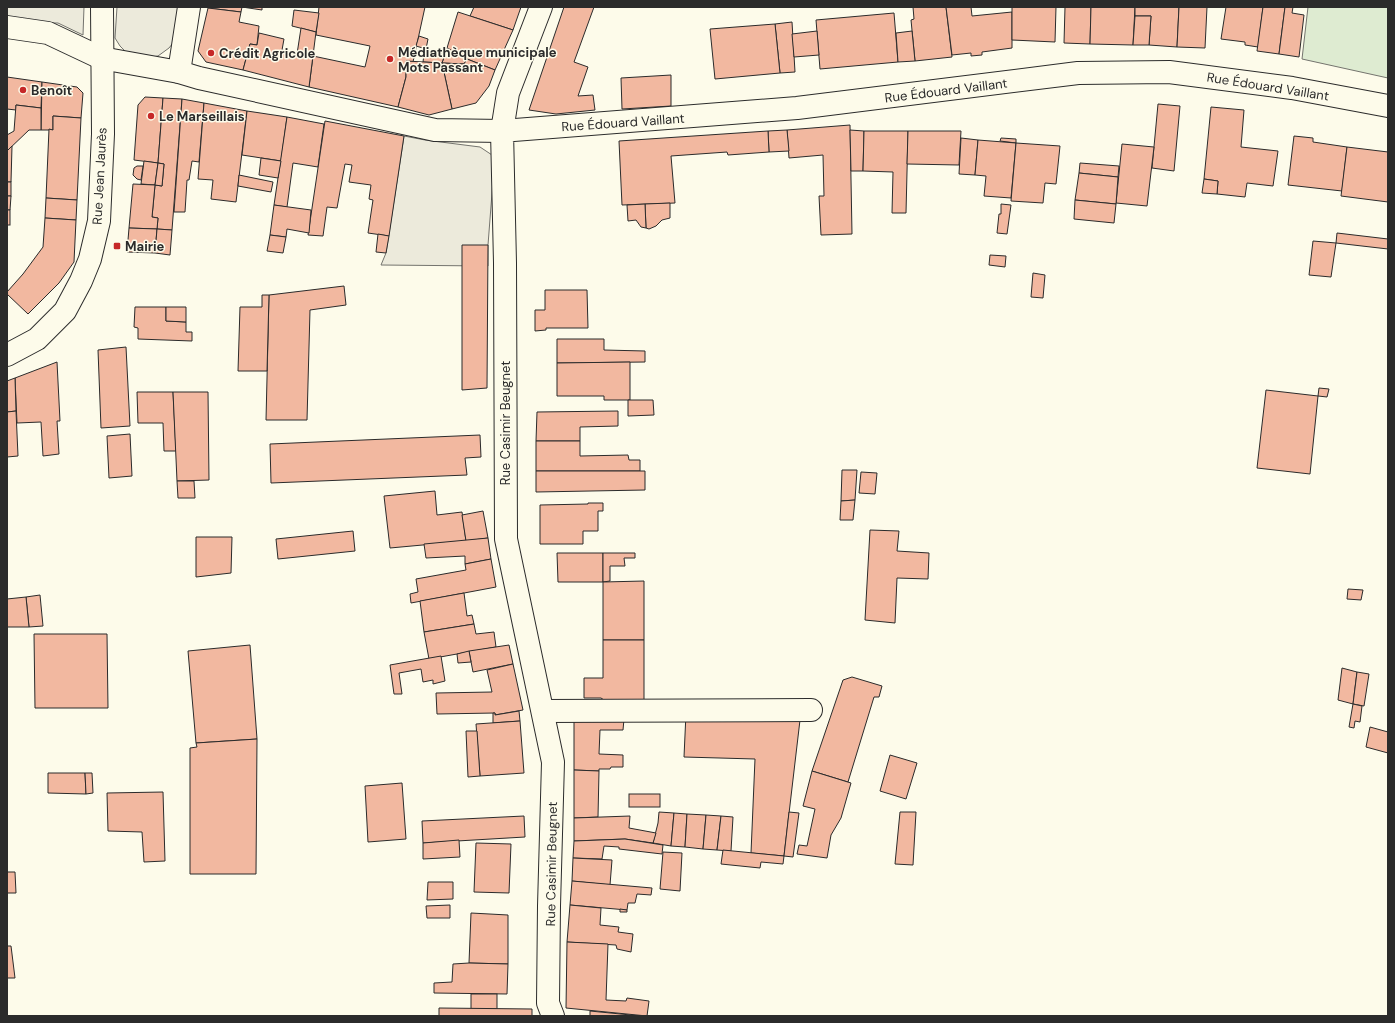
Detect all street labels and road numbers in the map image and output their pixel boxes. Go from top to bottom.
street label: Rue Édouard Vaillant [1206,67,1330,105]
street label: Rue Édouard Vaillant [884,74,1008,106]
street label: Rue Édouard Vaillant [561,109,685,135]
street label: Rue Jean Jaurès [88,127,111,225]
street label: Rue Casimir Beugnet [497,361,514,485]
street label: Rue Casimir Beugnet [542,802,561,926]

